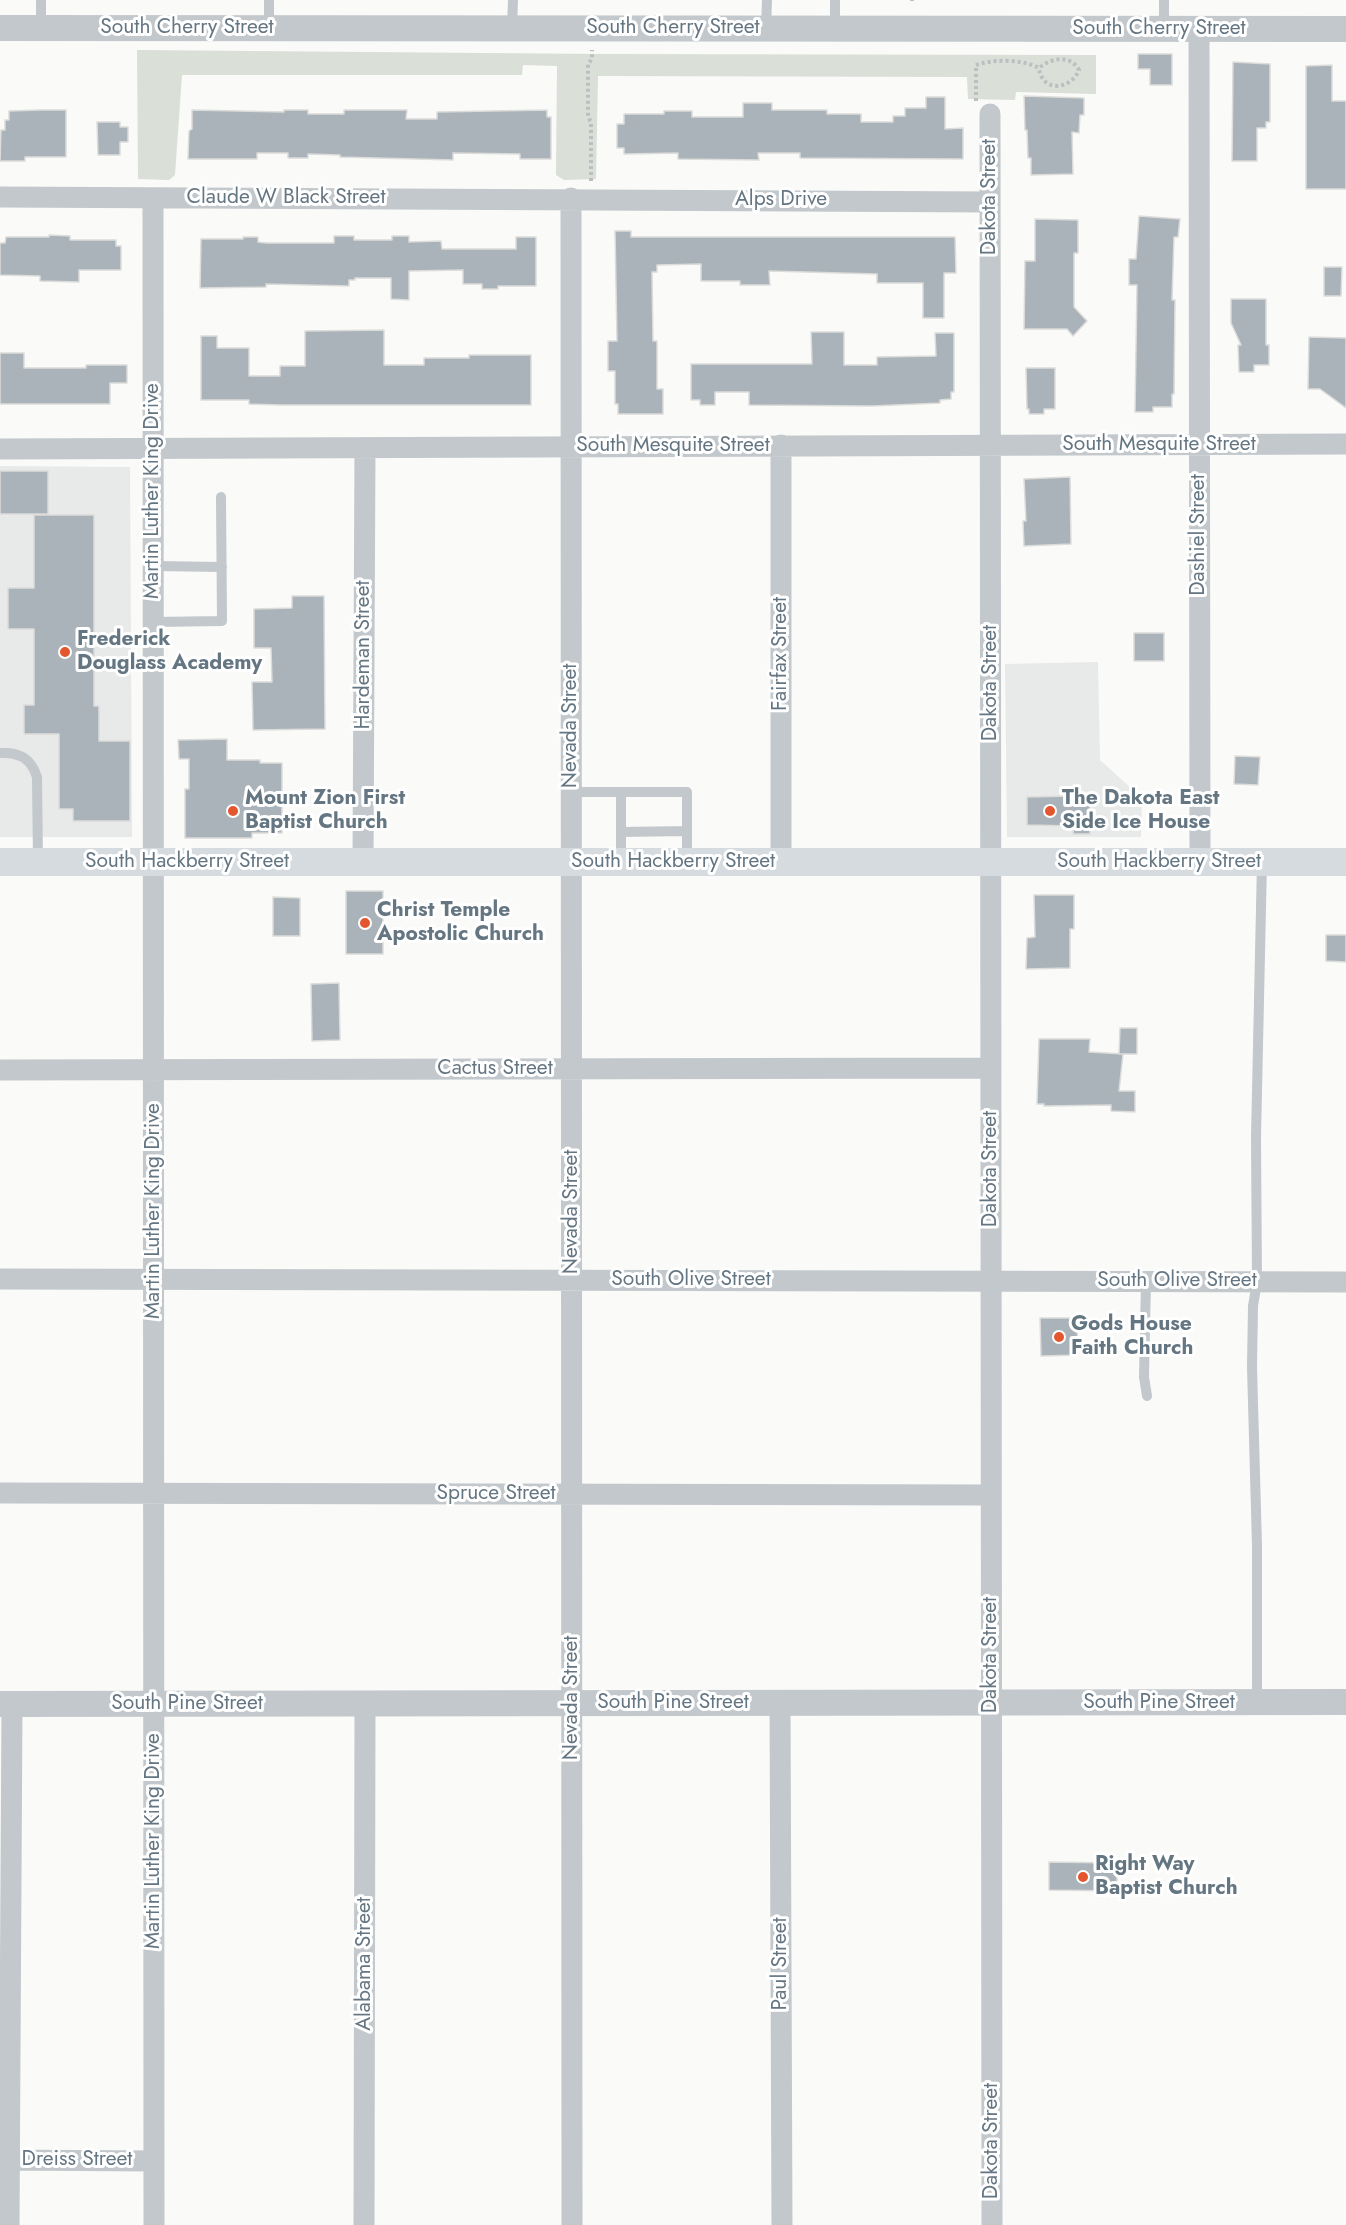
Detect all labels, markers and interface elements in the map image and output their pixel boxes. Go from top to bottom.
street label: South Cherry Street [100,15,274,41]
street label: South Cherry Street [586,15,760,41]
street label: South Cherry Street [1072,16,1246,42]
street label: Dakota Street [977,139,1003,255]
street label: Claude W Black Street [187,185,385,211]
street label: Alps Drive [735,187,827,213]
street label: Martin Luther King Drive [140,383,166,599]
street label: South Mesquite Street [1062,432,1256,458]
street label: South Mesquite Street [576,433,770,459]
street label: Dashiel Street [1186,474,1212,596]
street label: Hardeman Street [351,580,377,730]
street label: Fairfax Street [768,597,794,711]
street label: Dakota Street [978,625,1004,741]
place label: Frederick Douglass Academy [77,627,262,677]
marker: Frederick Douglass Academy [58,645,72,659]
street label: Nevada Street [558,664,584,788]
place label: Mount Zion First Baptist Church [245,786,405,836]
place label: The Dakota East Side Ice House [1062,786,1219,836]
marker: Mount Zion First Baptist Church [226,804,240,818]
marker: The Dakota East Side Ice House [1043,804,1057,818]
street label: South Hackberry Street [85,849,289,875]
street label: South Hackberry Street [571,849,775,875]
street label: South Hackberry Street [1057,849,1261,875]
place label: Christ Temple Apostolic Church [377,898,544,948]
marker: Christ Temple Apostolic Church [358,916,372,930]
street label: Cactus Street [437,1056,553,1082]
street label: Martin Luther King Drive [141,1103,167,1319]
street label: Dakota Street [978,1111,1004,1227]
street label: Nevada Street [559,1150,585,1274]
street label: South Olive Street [611,1267,771,1293]
street label: South Olive Street [1097,1268,1257,1294]
place label: Gods House Faith Church [1071,1312,1193,1362]
marker: Gods House Faith Church [1052,1330,1066,1344]
street label: Spruce Street [437,1481,555,1507]
street label: Dakota Street [978,1597,1004,1713]
street label: Nevada Street [559,1636,585,1760]
street label: South Pine Street [597,1690,749,1716]
street label: South Pine Street [1083,1690,1235,1716]
street label: South Pine Street [111,1691,263,1717]
street label: Martin Luther King Drive [141,1733,167,1949]
place label: Right Way Baptist Church [1095,1852,1238,1902]
marker: Right Way Baptist Church [1076,1870,1090,1884]
street label: Alabama Street [352,1897,378,2031]
street label: Paul Street [768,1917,794,2011]
street label: Dakota Street [979,2083,1005,2199]
street label: Dreiss Street [22,2147,132,2173]

